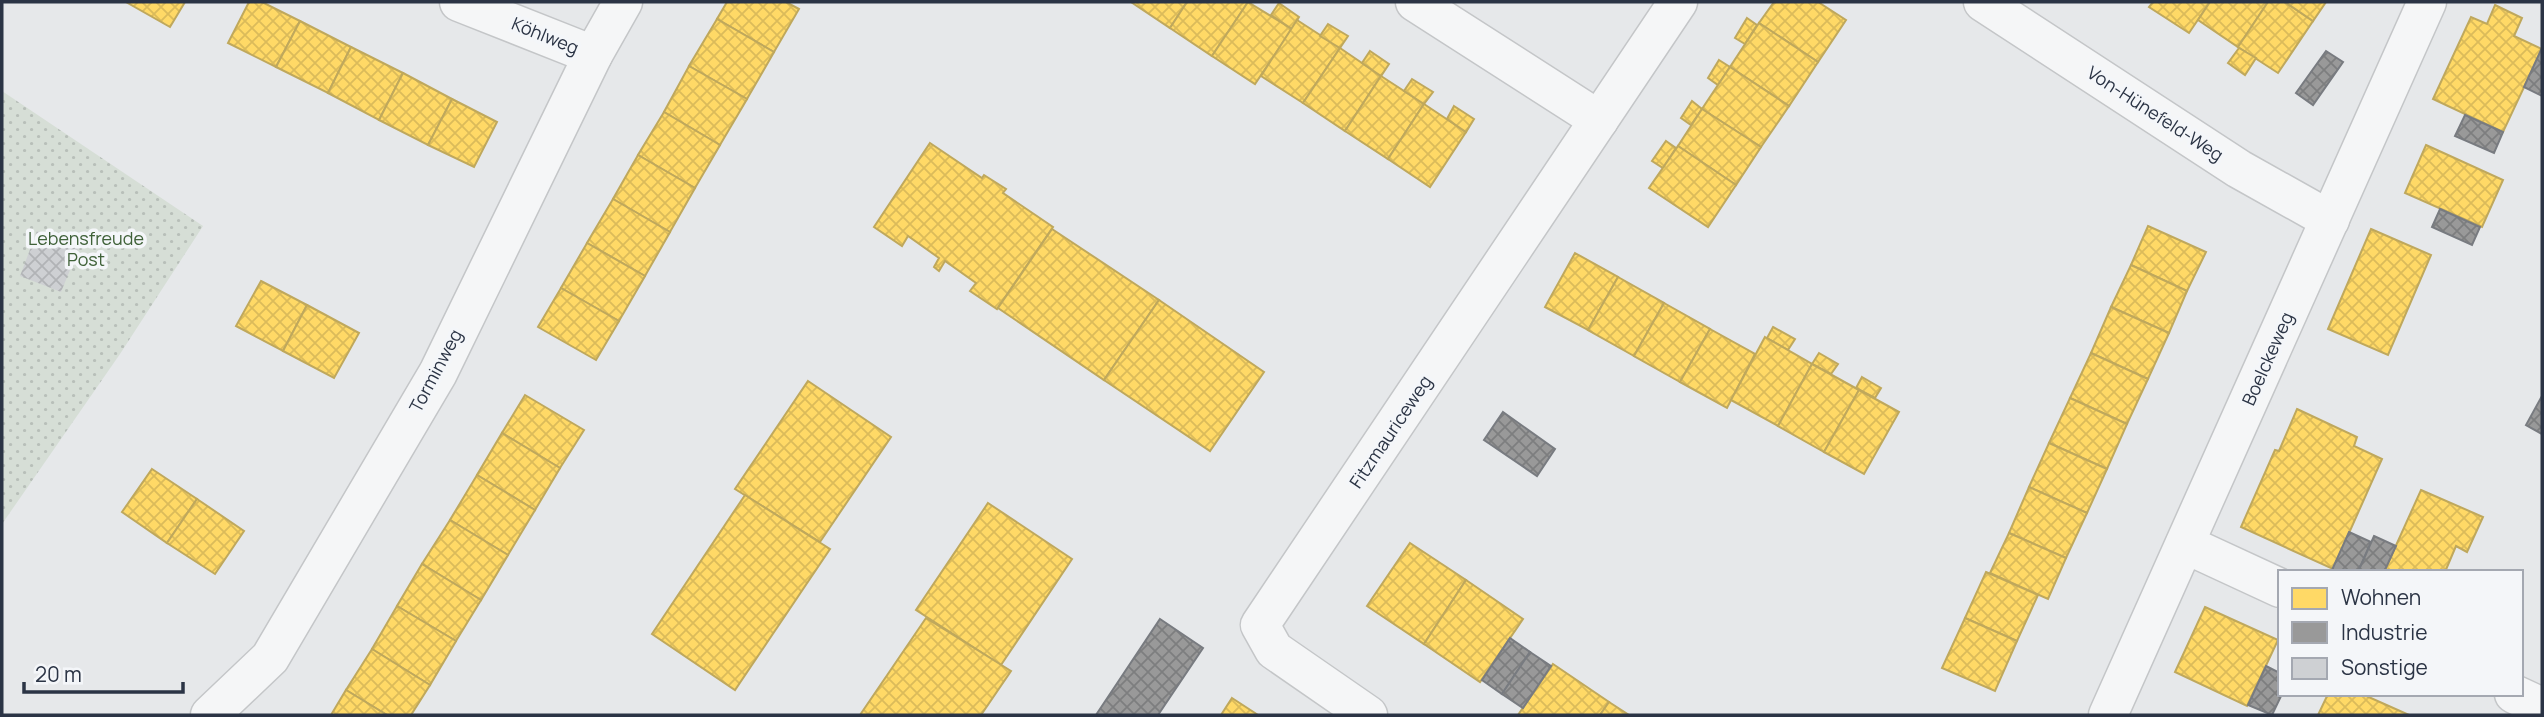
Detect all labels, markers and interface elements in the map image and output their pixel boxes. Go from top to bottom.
street label: Köhlweg [508,11,582,59]
street label: Von-Hünefeld-Weg [2083,60,2228,166]
park label: Lebensfreude Post [28,226,144,271]
street label: Boelckeweg [2236,308,2298,409]
street label: Torminweg [403,325,467,416]
street label: Fitzmauriceweg [1344,370,1437,493]
legend [2278,570,2523,696]
text: Wohnen [2341,583,2421,611]
text: Industrie [2341,618,2427,646]
scale bar [24,650,184,694]
text: Sonstige [2341,653,2428,681]
text: 20 m [35,660,82,688]

